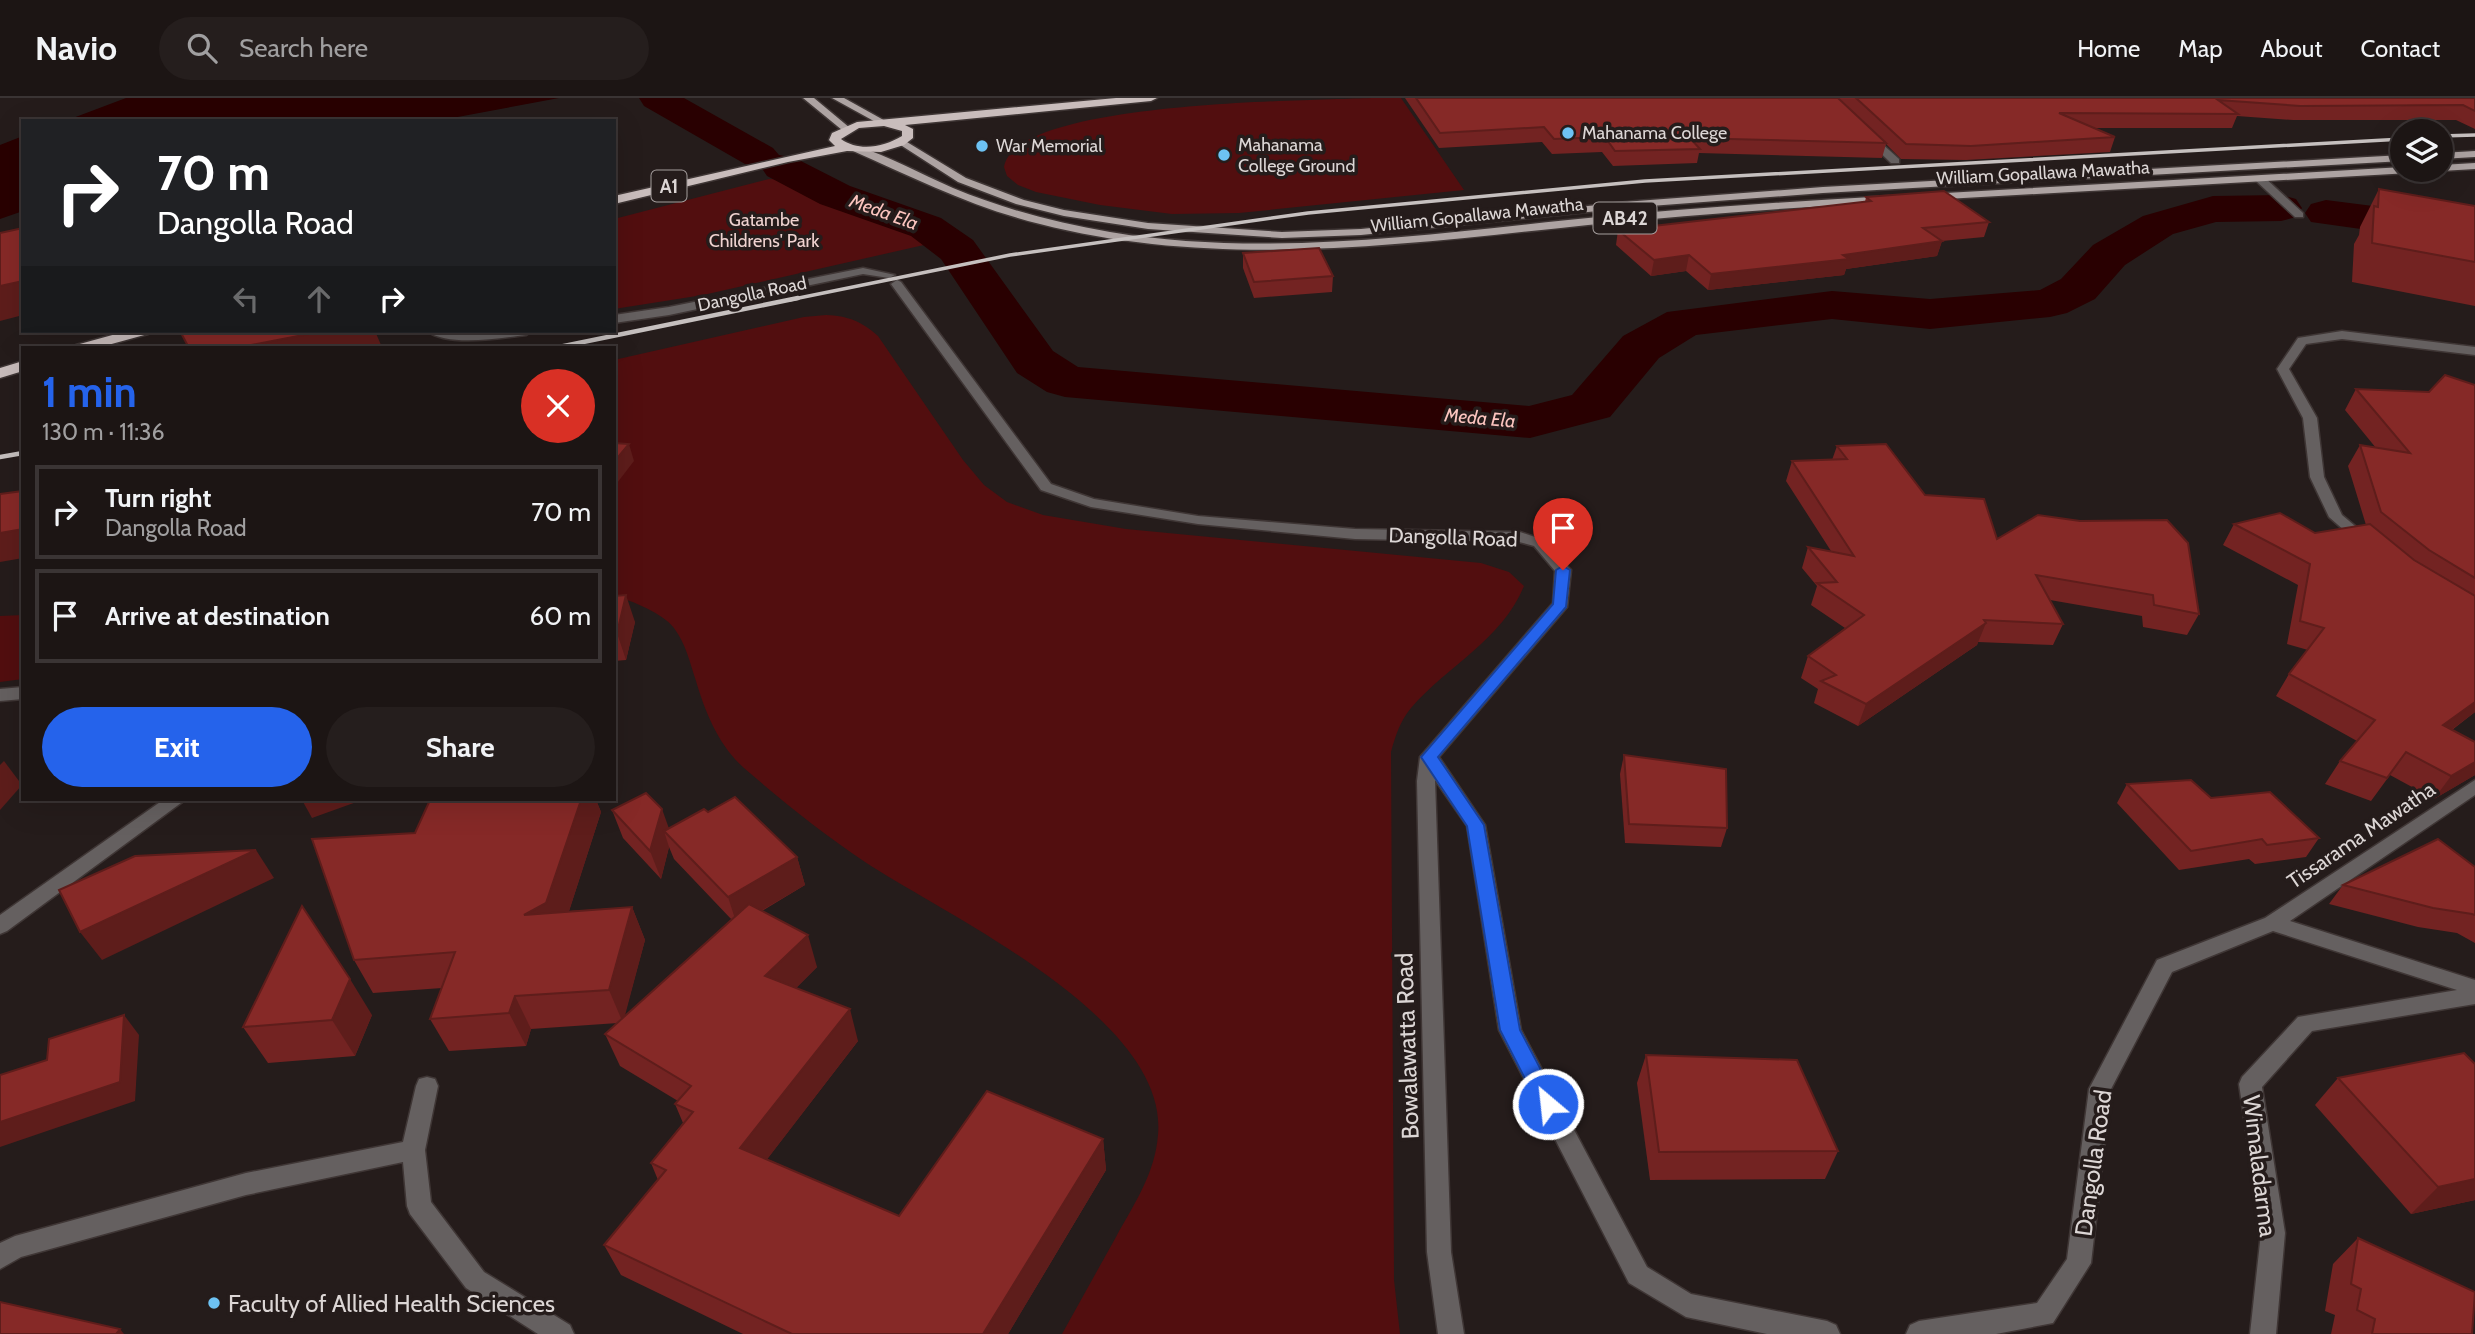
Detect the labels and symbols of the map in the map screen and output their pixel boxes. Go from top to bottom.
place label: Mahanama College [1582,122,1727,144]
marker: Mahanama College [1560,125,1576,141]
place label: Mahanama College Ground [1238,134,1355,177]
place label: War Memorial [996,135,1103,157]
marker: War Memorial [974,138,990,154]
marker: Mahanama College Ground [1216,147,1232,163]
street label: William Gopallawa Mawatha [1936,156,2151,190]
road number: A1 [652,170,686,202]
water label: Meda Ela [846,189,921,235]
street label: William Gopallawa Mawatha [1370,193,1585,237]
road number: AB42 [1594,202,1656,234]
park label: Gatambe Childrens' Park [709,209,820,252]
street label: Dangolla Road [696,272,808,316]
water label: Meda Ela [1443,403,1516,433]
pin [1533,498,1593,570]
street label: Dangolla Road [1388,522,1518,552]
street label: Tissarama Mawatha [2282,776,2440,894]
street label: Bowalawatta Road [1389,952,1425,1140]
position arrow [1511,1067,1585,1141]
street label: Dangolla Road [2068,1088,2118,1238]
street label: Wimaladarma [2237,1094,2283,1239]
place label: Faculty of Allied Health Sciences [228,1289,555,1318]
marker: Faculty of Allied Health Sciences [206,1295,222,1311]

